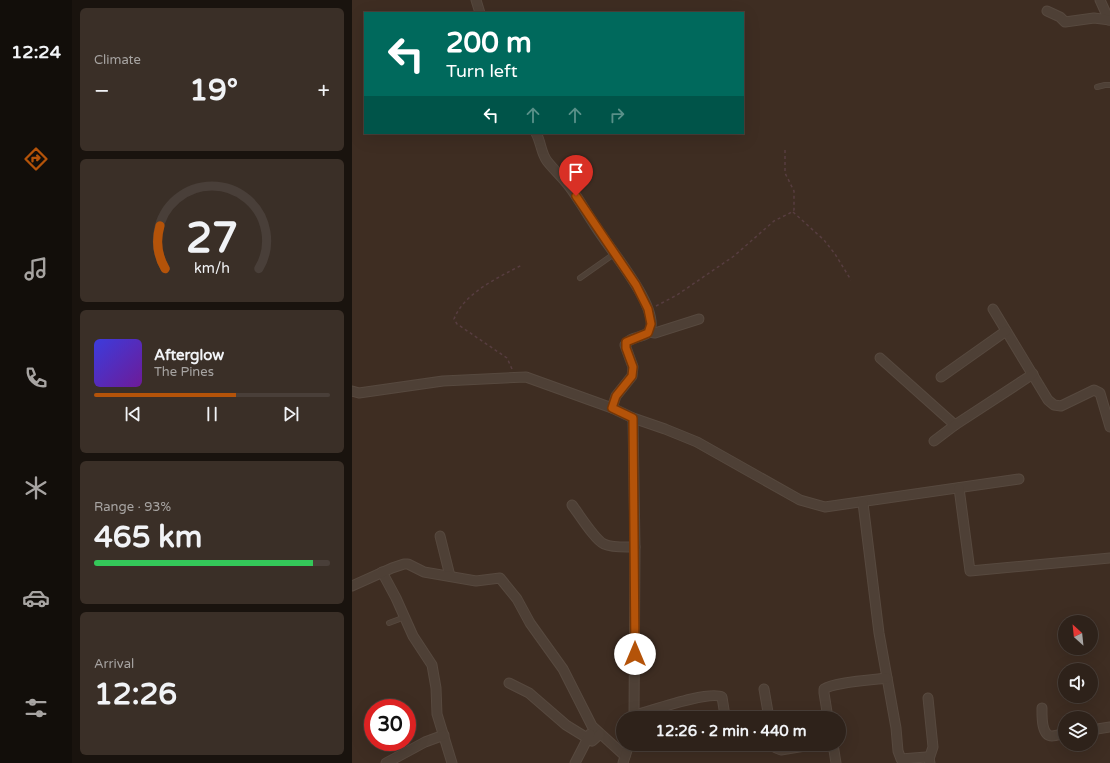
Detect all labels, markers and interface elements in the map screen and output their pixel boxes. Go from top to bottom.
text: 200 m [446,26,532,60]
icon: left [380,28,432,80]
text: 12:24 [11,41,61,63]
text: Climate [94,52,141,68]
text: Turn left [446,60,518,82]
text: 19° [189,72,238,109]
text: − [94,78,110,104]
text: + [318,78,330,104]
icon: left [480,104,502,126]
icon: ahead [522,104,544,126]
icon: ahead [564,104,586,126]
icon: right [606,104,628,126]
icon: directions [22,145,50,173]
pin [559,155,593,196]
icon: arrive [565,161,587,183]
text: 27 [186,213,238,263]
icon: music [22,255,50,283]
text: km/h [194,259,230,276]
text: Afterglow [154,346,224,364]
icon: phone [22,364,50,392]
text: The Pines [154,364,214,380]
icon: previous [122,403,144,425]
icon: pause [201,403,223,425]
icon: next [280,403,302,425]
icon: climate [22,474,50,502]
text: Range · 93% [94,499,171,515]
text: 465 km [94,519,202,556]
icon: car [22,584,50,612]
north arrow [1058,615,1098,655]
map controls [1058,615,1098,751]
position arrow [614,633,656,675]
text: Arrival [94,656,134,672]
button: sound [1058,663,1098,703]
text: 12:26 [94,676,177,713]
icon: filters [22,694,50,722]
speed limit sign: 30 [364,699,416,751]
button: layers [1058,711,1098,751]
text: 12:26 · 2 min · 440 m [656,722,806,740]

